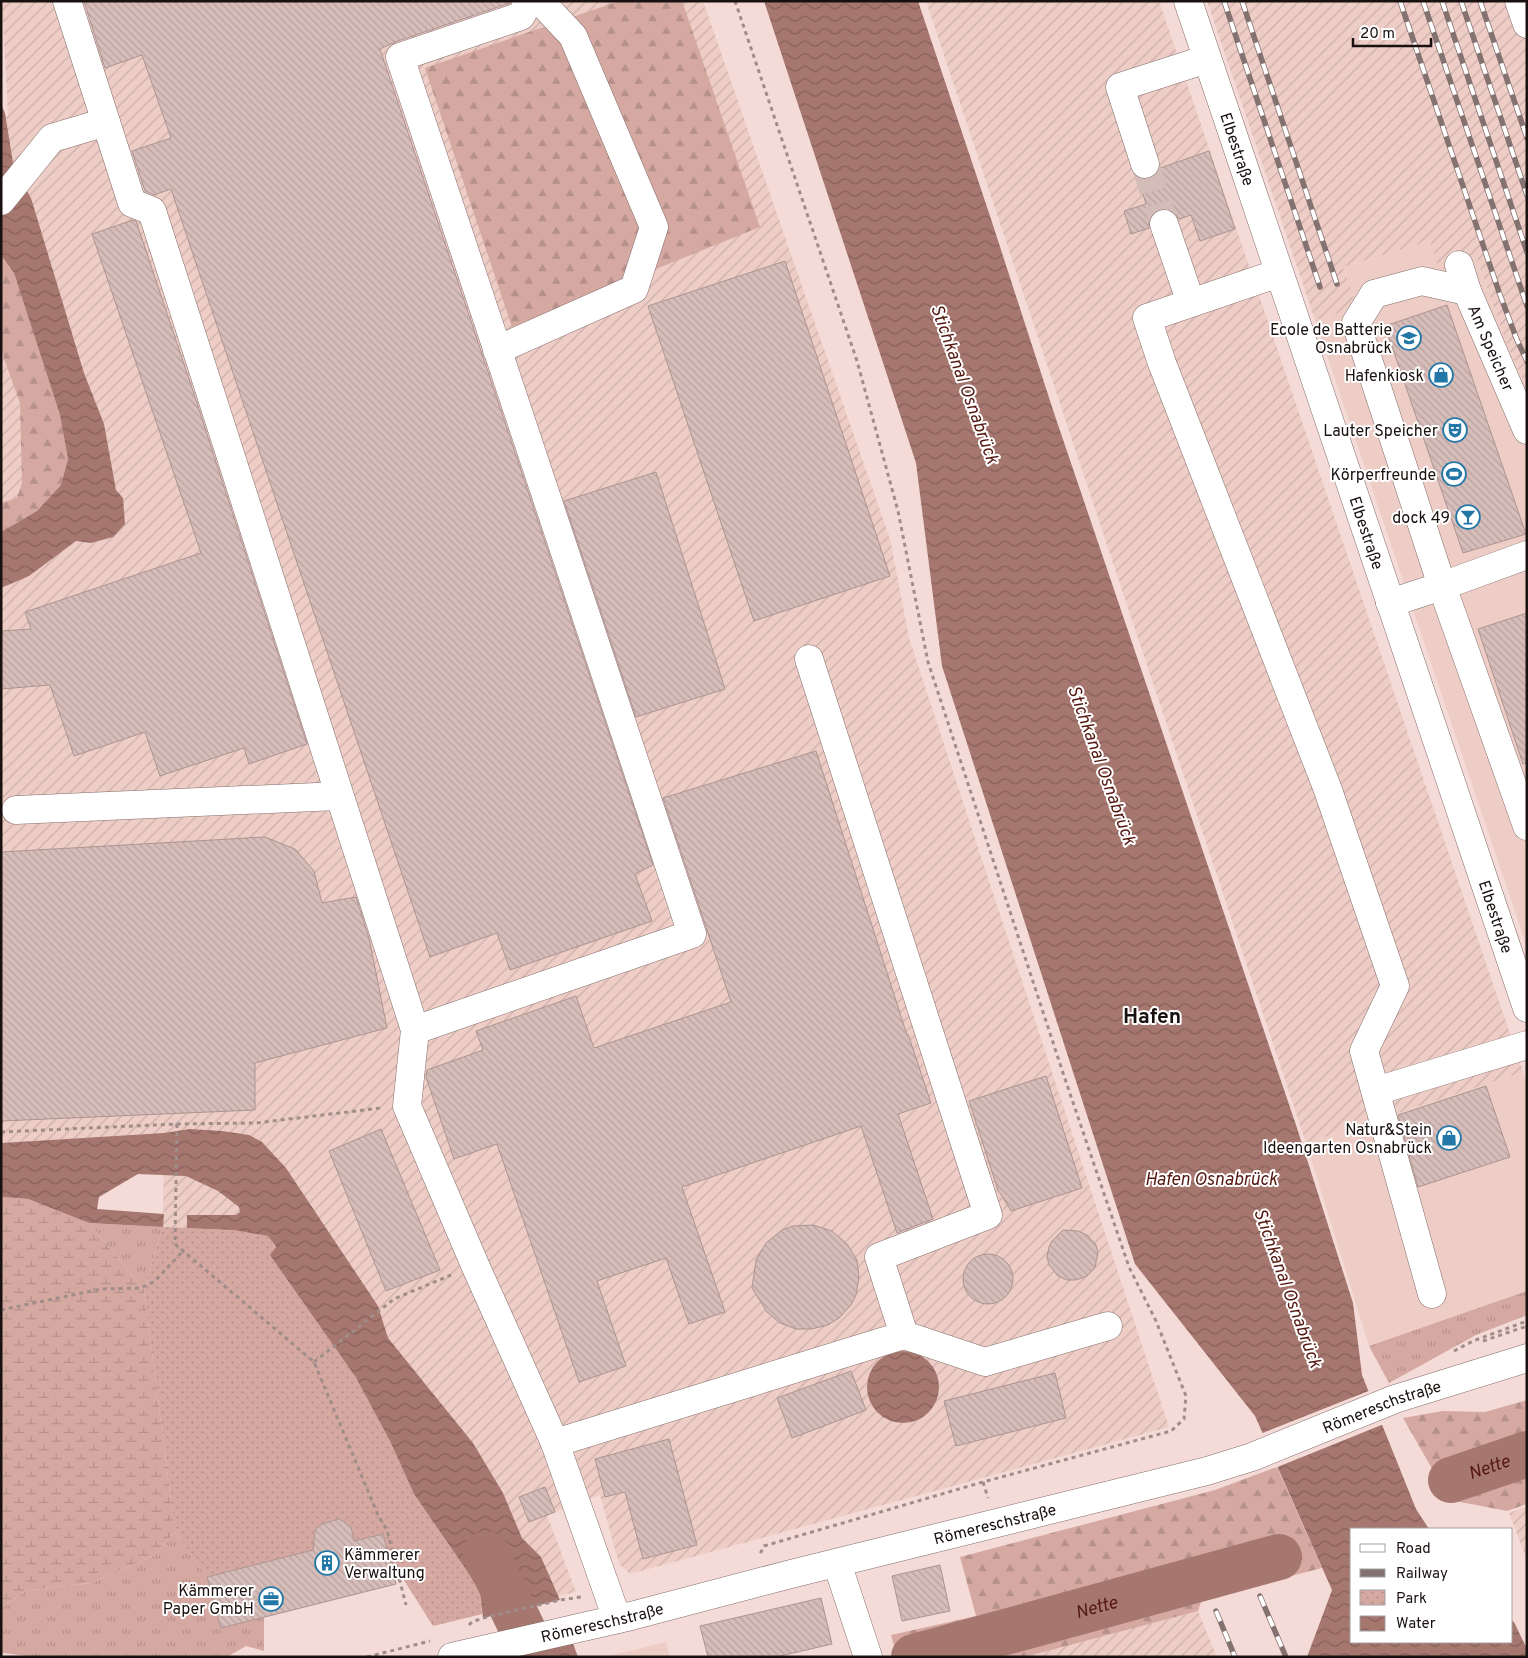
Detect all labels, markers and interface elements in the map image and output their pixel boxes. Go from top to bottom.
scale bar [1353,15,1430,47]
text: 20 m [1360,25,1395,44]
street label: Elbestraße [1214,110,1257,189]
water label: Stichkanal Osnabrück [924,302,1003,468]
street label: Am Speicher [1462,302,1517,395]
place label: Ecole de Batterie Osnabrück [1270,321,1392,359]
school or university icon: Ecole de Batterie Osnabrück [1396,325,1422,351]
shop icon: Hafenkiosk [1428,362,1454,388]
place label: Hafenkiosk [1345,367,1424,387]
theatre icon: Lauter Speicher [1442,417,1468,443]
place label: Lauter Speicher [1323,422,1438,442]
sports icon: Körperfreunde [1441,461,1467,487]
place label: Körperfreunde [1330,466,1436,486]
street label: Elbestraße [1343,494,1387,573]
bar icon: dock 49 [1455,504,1481,530]
place label: dock 49 [1392,509,1450,529]
water label: Stichkanal Osnabrück [1061,683,1140,849]
street label: Elbestraße [1473,878,1516,956]
district label: Hafen [1123,1004,1181,1031]
place label: Natur&Stein Ideengarten Osnabrück [1263,1121,1432,1159]
shop icon: Natur&Stein Ideengarten Osnabrück [1436,1125,1462,1151]
water label: Hafen Osnabrück [1145,1169,1278,1192]
water label: Stichkanal Osnabrück [1247,1206,1326,1372]
street label: Römereschstraße [1320,1377,1444,1439]
water label: Nette [1465,1450,1514,1486]
street label: Römereschstraße [932,1501,1059,1550]
legend [1350,1528,1513,1643]
text: Road [1396,1540,1431,1559]
place label: Kämmerer Verwaltung [344,1546,425,1584]
building icon: Kämmerer Verwaltung [314,1550,340,1576]
text: Railway [1396,1565,1448,1584]
place label: Kämmerer Paper GmbH [163,1582,254,1620]
office icon: Kämmerer Paper GmbH [258,1586,284,1612]
text: Park [1396,1590,1427,1609]
water label: Nette [1073,1592,1121,1625]
street label: Römereschstraße [539,1600,666,1648]
text: Water [1396,1615,1436,1634]

